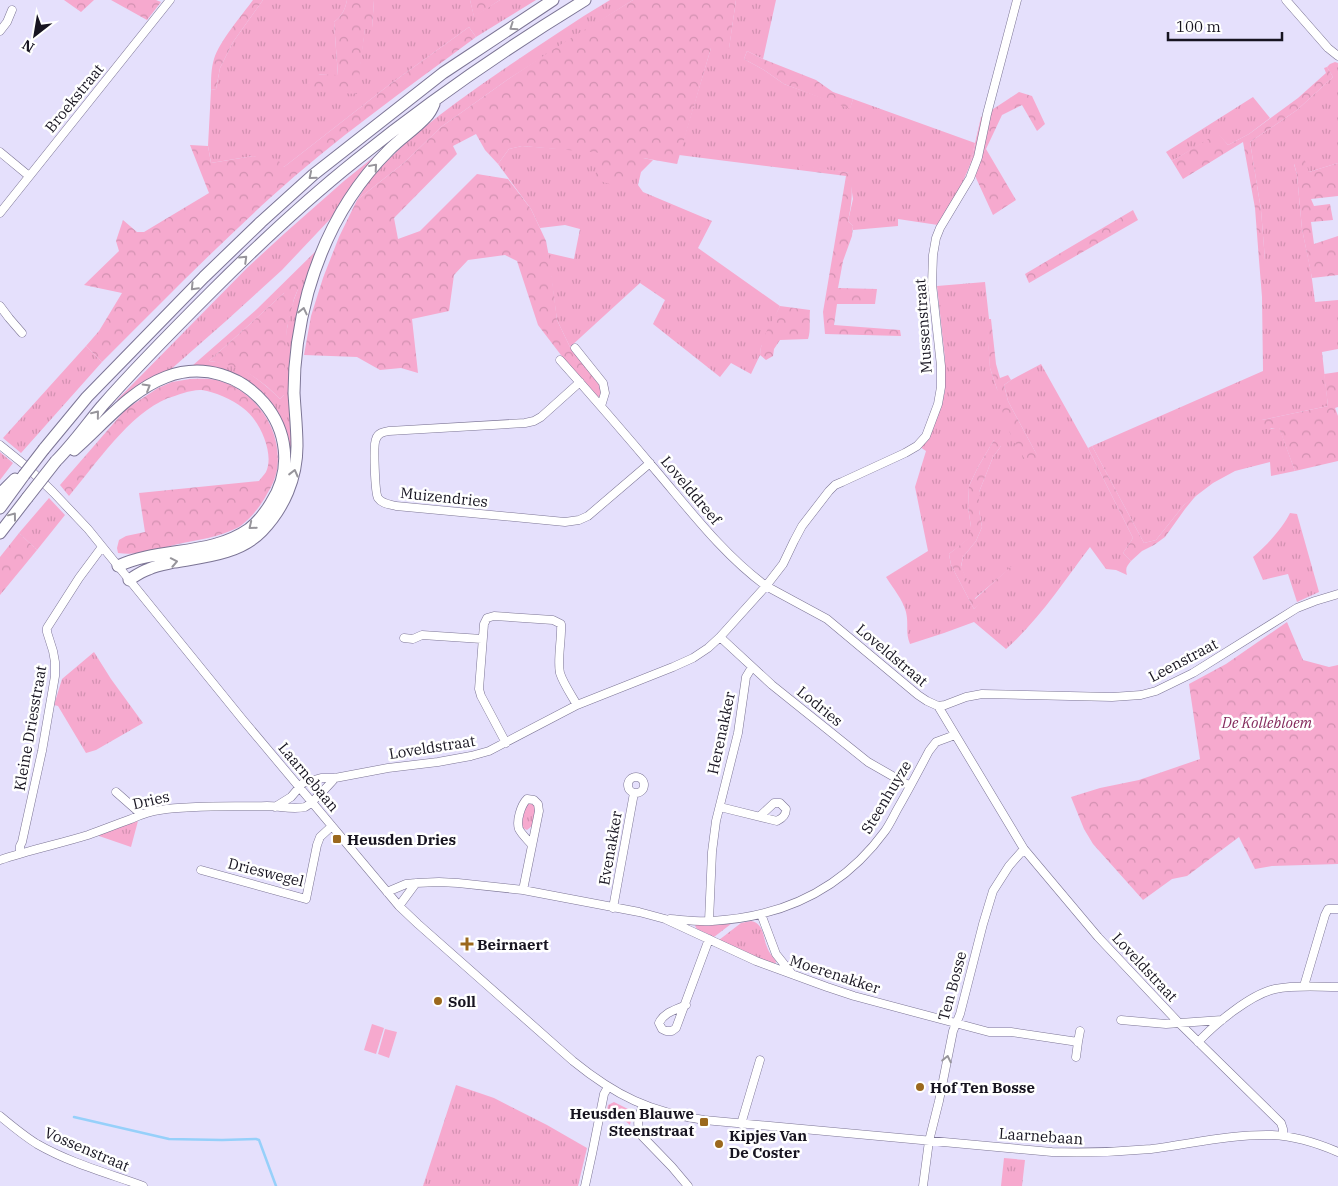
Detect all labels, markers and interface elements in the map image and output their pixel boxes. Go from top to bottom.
north arrow [10,10,60,60]
scale bar [1168,10,1282,42]
text: 100 m [1176,17,1221,36]
one-way arrow [509,21,518,30]
text: N [19,36,38,57]
street label: Broekstraat [41,60,107,136]
one-way arrow [368,163,377,172]
one-way arrow [309,170,318,179]
one-way arrow [239,256,248,265]
street label: Mussenstraat [910,278,936,374]
one-way arrow [191,281,200,290]
one-way arrow [297,307,308,316]
one-way arrow [142,383,151,393]
one-way arrow [90,411,98,420]
street label: Lovelddreef [657,452,726,529]
one-way arrow [288,468,299,477]
street label: Muizendries [399,483,489,511]
one-way arrow [8,513,16,522]
one-way arrow [249,520,258,528]
one-way arrow [170,558,179,568]
street label: Loveldstraat [852,620,932,690]
street label: Leenstraat [1145,634,1221,686]
street label: Kleine Driesstraat [10,664,50,792]
street label: Lodries [793,682,847,730]
street label: Herenakker [703,689,739,776]
park label: De Kollebloem [1221,713,1313,732]
street label: Loveldstraat [387,731,477,763]
street label: Laarnebaan [275,738,344,816]
street label: Steenhuyze [857,757,915,837]
street label: Dries [131,787,171,813]
street label: Evenakker [594,809,626,887]
place label: Heusden Dries [347,830,456,849]
marker: Heusden Dries [331,833,343,845]
street label: Drieswegel [226,853,306,891]
street label: Loveldstraat [1108,929,1182,1005]
place label: Beirnaert [477,935,549,954]
marker: Beirnaert [461,938,473,950]
street label: Ten Bosse [934,949,970,1023]
street label: Moerenakker [787,950,883,998]
place label: Soll [448,992,476,1011]
marker: Soll [432,995,444,1007]
one-way arrow [941,1055,952,1064]
place label: Hof Ten Bosse [930,1078,1035,1097]
marker: Hof Ten Bosse [914,1081,926,1093]
place label: Heusden Blauwe Steenstraat [570,1104,694,1140]
marker: Heusden Blauwe Steenstraat [698,1116,710,1128]
street label: Vossenstraat [42,1123,132,1175]
street label: Laarnebaan [998,1124,1084,1148]
place label: Kipjes Van De Coster [729,1126,807,1162]
marker: Kipjes Van De Coster [713,1138,725,1150]

